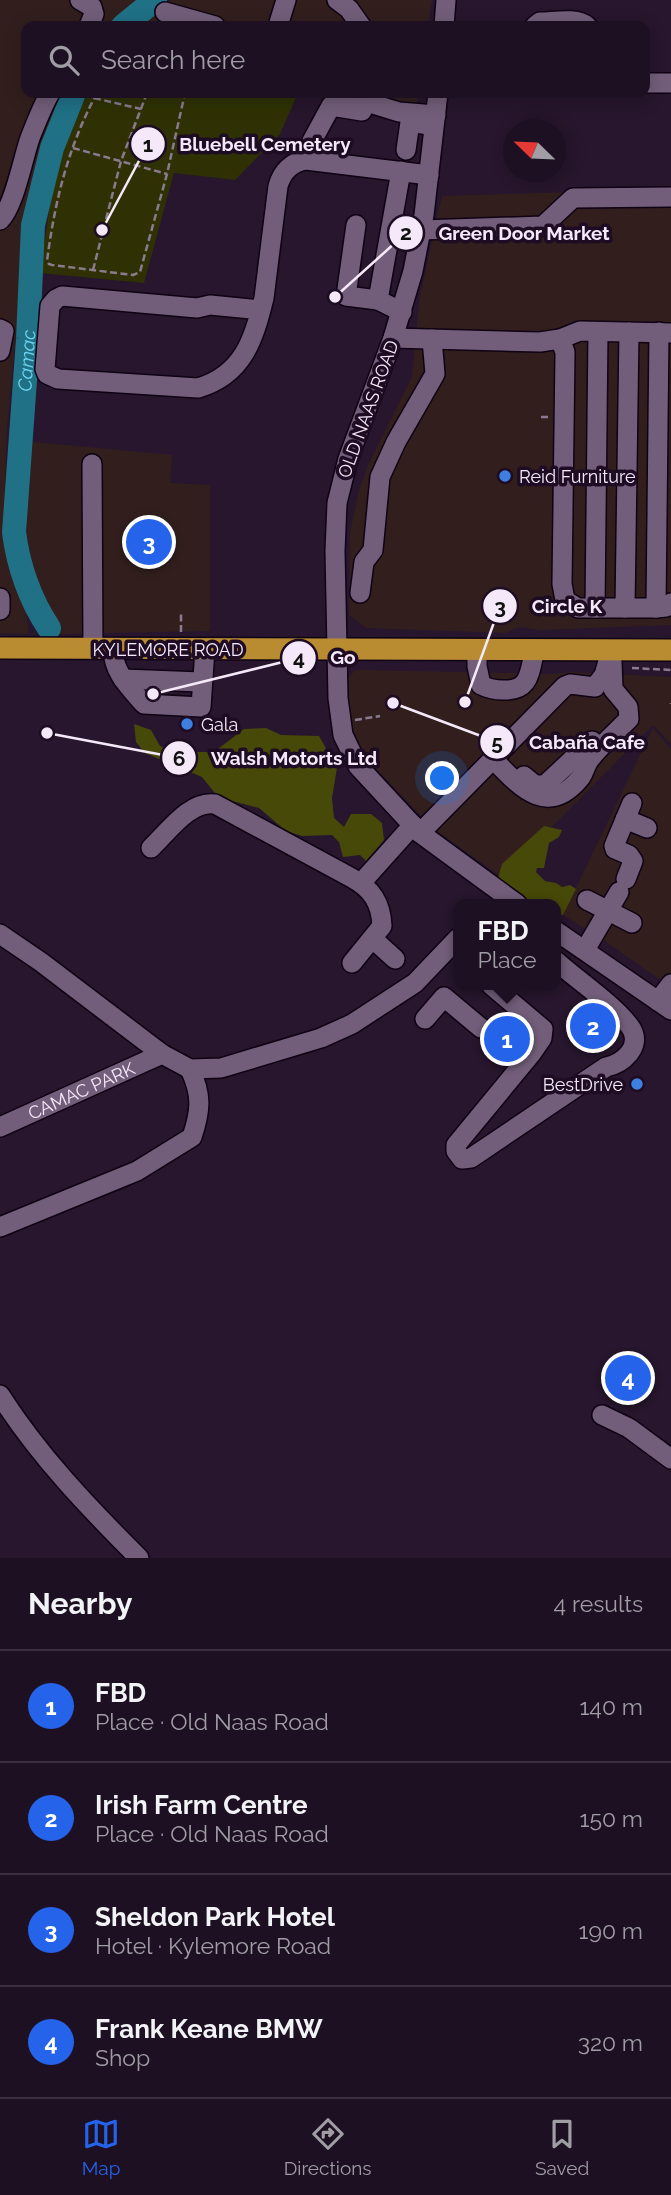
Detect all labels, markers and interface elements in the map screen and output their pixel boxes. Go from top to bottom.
search box [21,21,650,98]
icon: search [45,41,83,79]
text: Search here [101,45,245,75]
north arrow [503,119,566,182]
callout: Bluebell Cemetery [130,124,365,164]
text: 1 [143,132,153,157]
text: Bluebell Cemetery [179,133,351,155]
callout: Green Door Market [389,213,623,253]
text: 2 [400,220,412,245]
text: Green Door Market [438,222,610,244]
water label: Camac [13,329,39,392]
street label: OLD NAAS ROAD [333,337,403,481]
place label: Reid Furniture [519,466,636,487]
marker: Reid Furniture [497,468,513,484]
pin: 3 [126,516,172,568]
callout: Circle K [482,586,616,626]
text: 3 [494,594,506,619]
text: Circle K [532,595,603,617]
callout: Go [281,638,370,678]
street label: KYLEMORE ROAD [92,639,244,660]
text: 4 [293,645,305,670]
text: Go [330,646,356,668]
place label: Gala [201,714,238,735]
marker: Gala [179,716,195,732]
callout: Cabaña Cafe [480,722,659,762]
text: 5 [491,730,503,755]
text: Cabaña Cafe [529,731,645,753]
callout: Walsh Motorts Ltd [161,738,391,778]
text: 6 [173,746,185,771]
text: Walsh Motorts Ltd [211,747,377,769]
your location [425,761,459,795]
popup [453,899,561,990]
text: FBD [477,916,529,946]
text: Place [477,946,537,973]
pin: 2 [570,1000,616,1052]
pin: 1 [484,1013,530,1065]
street label: CAMAC PARK [25,1057,138,1124]
place label: BestDrive [543,1074,623,1095]
marker: BestDrive [629,1076,645,1092]
pin: 4 [605,1352,651,1404]
text: Nearby [28,1586,132,1621]
text: 4 results [554,1590,643,1617]
text: FBD [95,1678,146,1708]
text: 1 [45,1693,57,1720]
text: 140 m [580,1693,643,1720]
text: Place · Old Naas Road [95,1708,329,1735]
text: Irish Farm Centre [95,1790,308,1820]
text: 2 [45,1805,57,1832]
text: 150 m [580,1805,643,1832]
text: Place · Old Naas Road [95,1820,329,1847]
text: Sheldon Park Hotel [95,1902,335,1932]
text: 3 [45,1917,57,1944]
text: 190 m [579,1917,643,1944]
text: Hotel · Kylemore Road [95,1932,331,1959]
text: Frank Keane BMW [95,2014,323,2044]
text: 4 [44,2029,58,2056]
text: 320 m [578,2029,643,2056]
text: Shop [95,2044,150,2071]
tab: Map [82,2115,120,2179]
tab: Directions [284,2115,372,2179]
tab: Saved [535,2115,589,2179]

